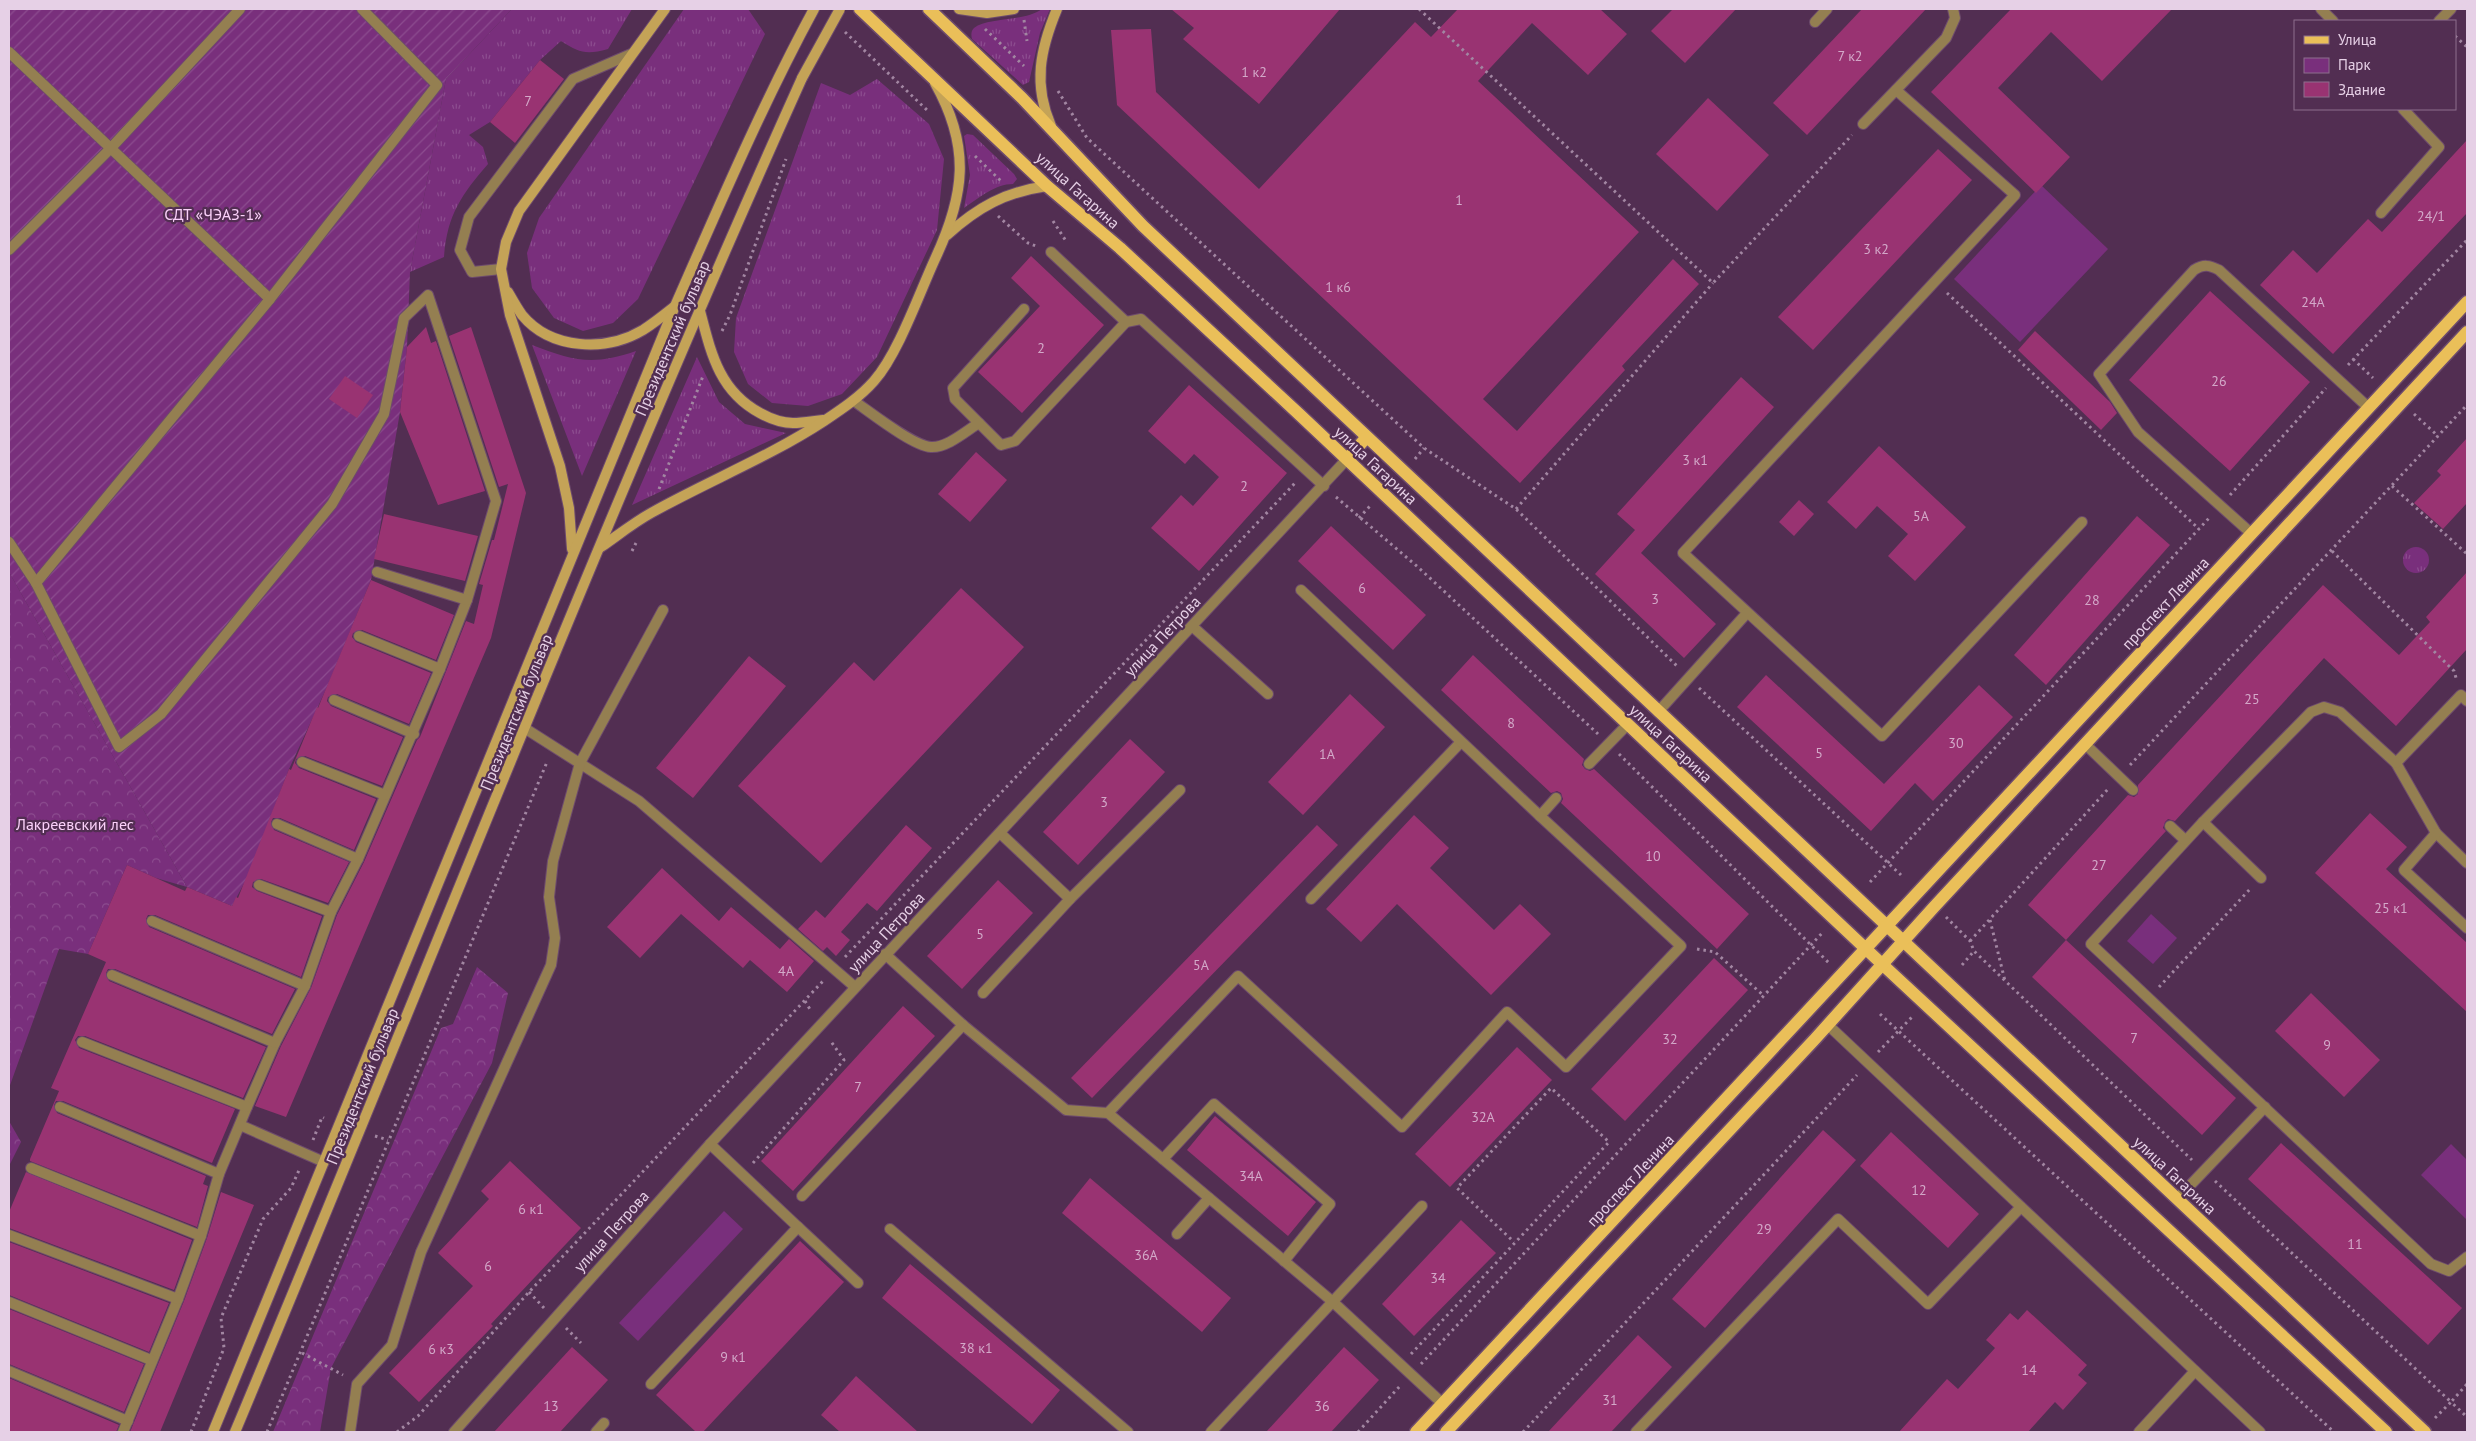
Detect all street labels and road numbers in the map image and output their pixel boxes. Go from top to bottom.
street label: улица Гагарина [1032,147,1124,233]
street label: Президентский бульвар [630,257,714,419]
street label: улица Гагарина [1330,422,1422,508]
street label: проспект Ленина [2117,553,2213,653]
street label: улица Петрова [1119,591,1205,681]
street label: Президентский бульвар [475,631,557,793]
street label: улица Гагарина [1625,700,1717,786]
street label: улица Петрова [843,887,929,977]
street label: Президентский бульвар [321,1005,403,1167]
street label: проспект Ленина [1582,1130,1678,1230]
street label: улица Гагарина [2129,1132,2221,1218]
street label: улица Петрова [569,1186,653,1276]

